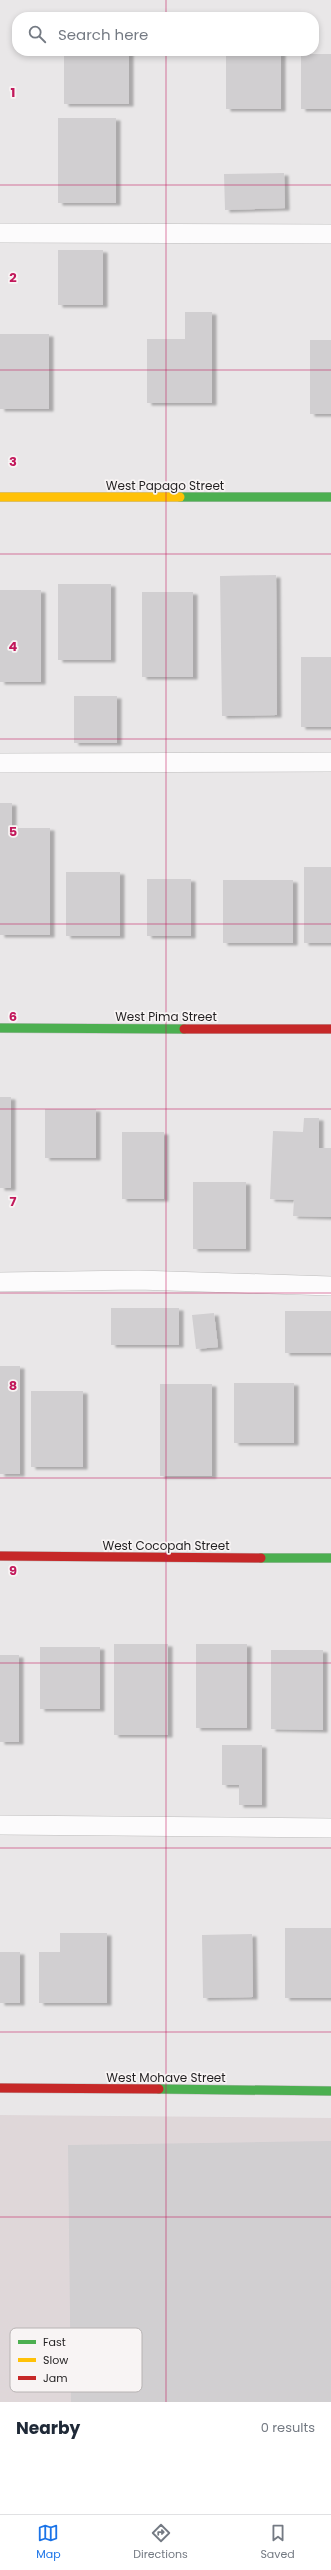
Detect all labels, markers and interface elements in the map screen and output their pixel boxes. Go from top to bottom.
search box [12,12,319,56]
icon: search [26,23,48,45]
text: Search here [58,24,148,45]
text: 1 [11,83,15,102]
text: 2 [9,268,17,287]
text: 3 [9,452,17,471]
street label: West Papago Street [106,477,224,494]
text: 4 [9,637,18,656]
text: 5 [9,822,17,841]
text: 6 [9,1007,17,1026]
street label: West Pima Street [115,1008,217,1025]
text: 7 [10,1192,17,1211]
text: 8 [9,1376,17,1395]
street label: West Cocopah Street [102,1537,230,1554]
text: 9 [9,1561,17,1580]
street label: West Mohave Street [106,2069,226,2086]
legend [10,2328,142,2392]
text: Fast [43,2334,66,2350]
text: Slow [43,2352,68,2368]
text: Jam [43,2370,68,2386]
text: Nearby [16,2416,80,2440]
text: 0 results [261,2418,315,2437]
tab: Map [36,2522,61,2563]
tab: Directions [133,2522,188,2563]
tab: Saved [260,2522,295,2563]

